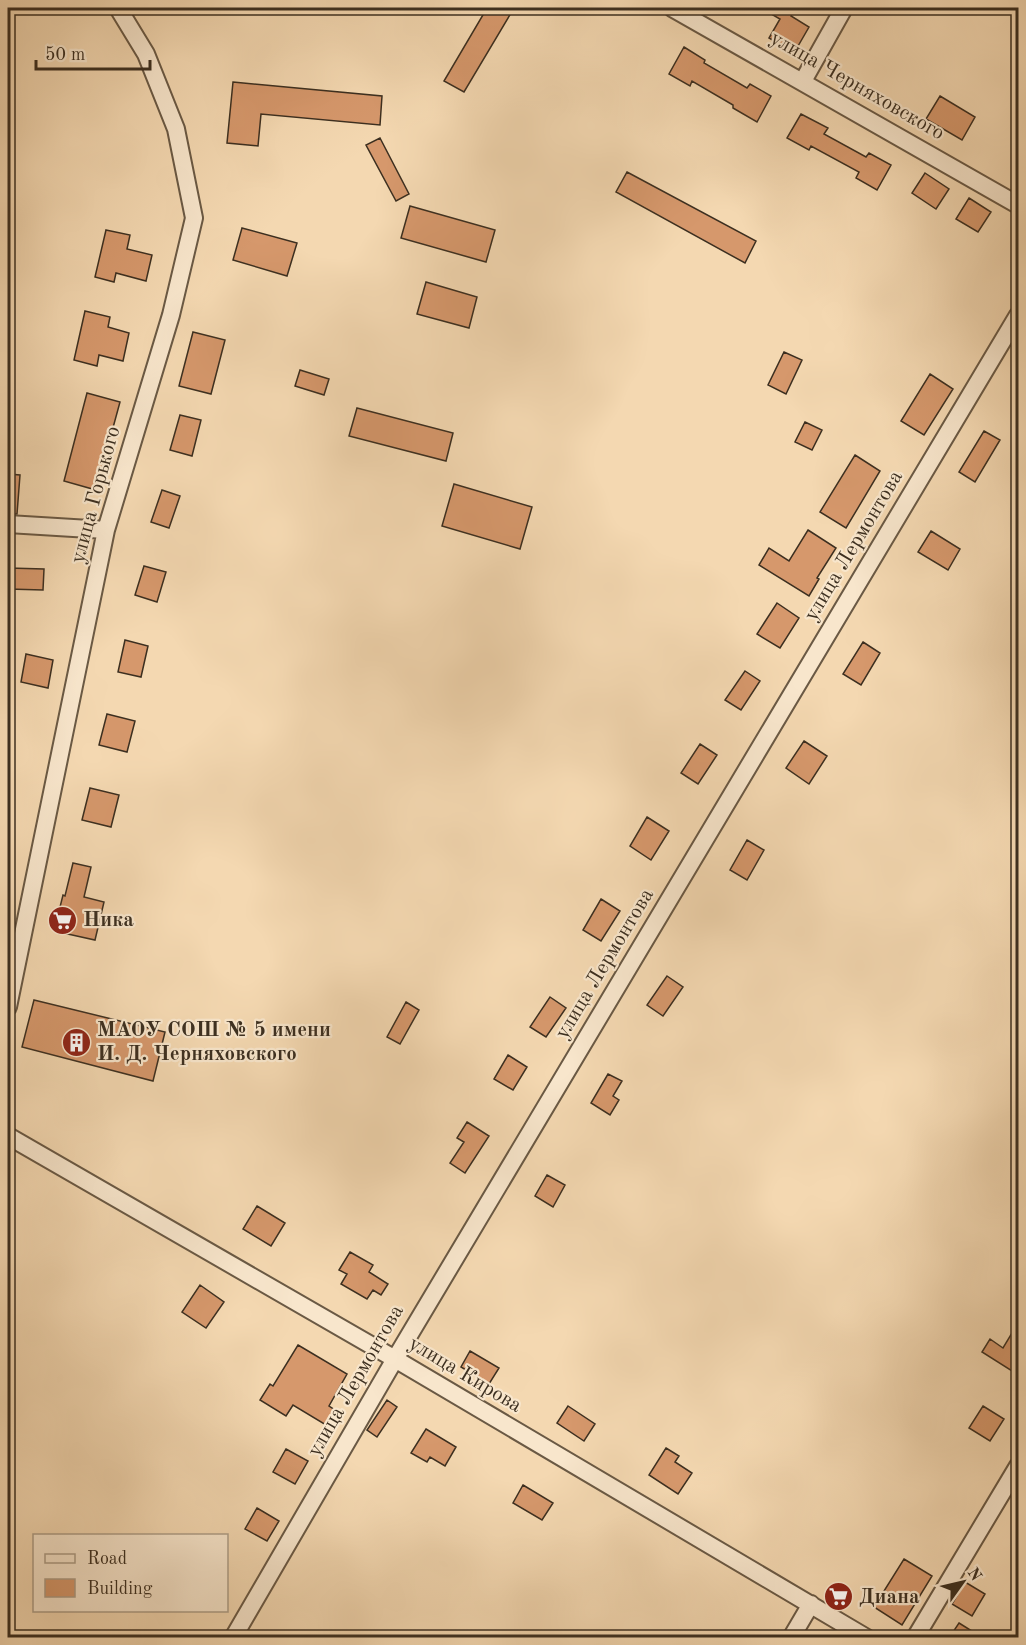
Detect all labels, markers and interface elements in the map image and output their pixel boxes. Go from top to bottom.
street label: улица Черняховского [766,28,948,144]
scale bar [36,33,150,71]
text: 50 m [45,46,85,64]
street label: улица Горького [68,424,124,566]
street label: улица Лермонтова [801,467,907,625]
street label: улица Лермонтова [552,885,658,1043]
supermarket icon: Ника [46,904,78,936]
place label: Ника [83,910,134,931]
place label: МАОУ СОШ № 5 имени И. Д. Черняховского [97,1020,331,1065]
building icon: МАОУ СОШ № 5 имени И. Д. Черняховского [60,1026,92,1058]
street label: улица Лермонтова [304,1302,408,1460]
street label: улица Кирова [405,1333,525,1417]
legend [33,1534,228,1612]
text: Road [87,1550,127,1568]
north arrow [933,1552,993,1612]
text: N [964,1565,984,1585]
text: Building [87,1580,153,1598]
supermarket icon: Диана [822,1581,854,1613]
place label: Диана [859,1587,920,1608]

